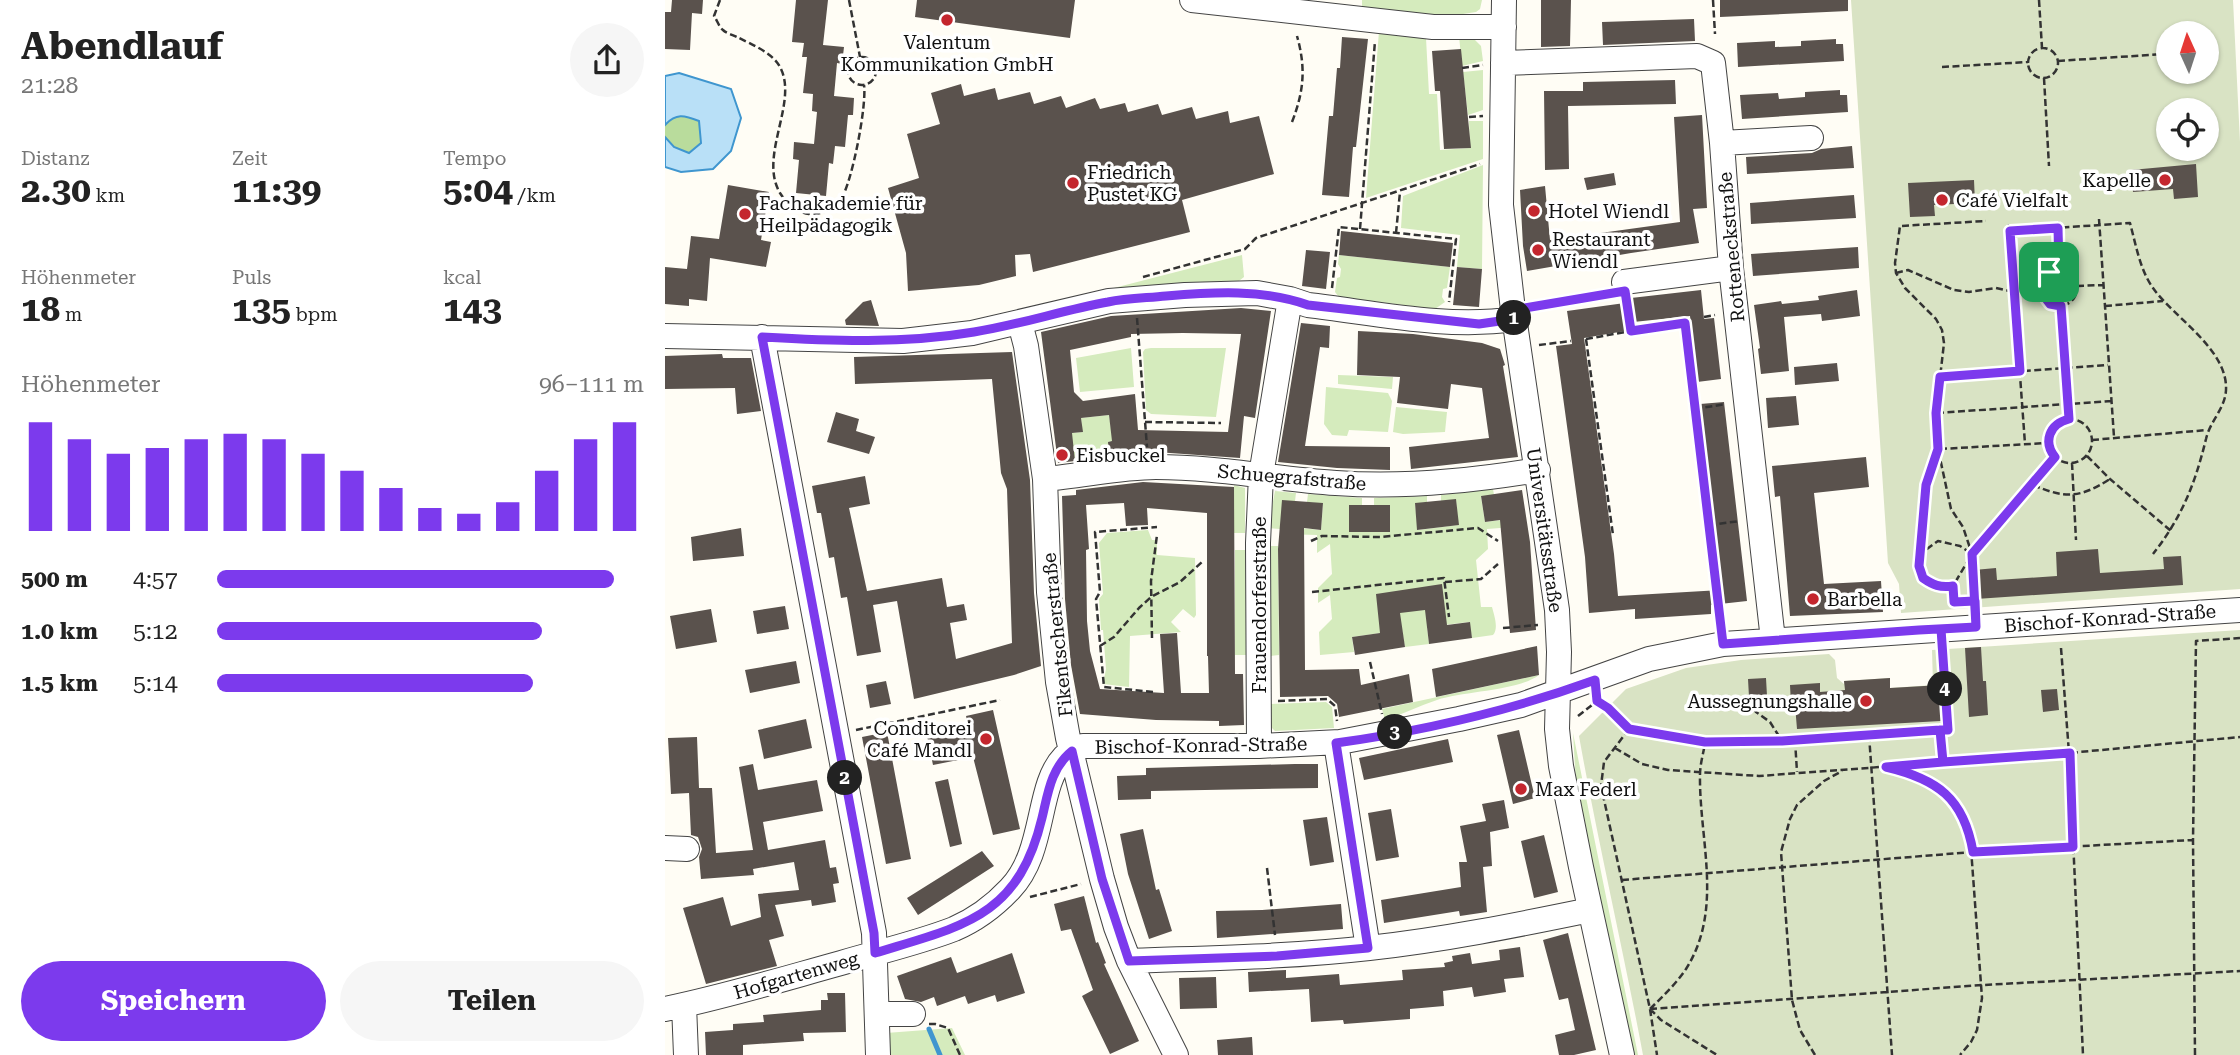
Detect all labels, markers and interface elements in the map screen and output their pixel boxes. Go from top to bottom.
marker: Valentum Kommunikation GmbH [939,12,955,28]
north arrow [2156,21,2219,84]
map controls [2156,21,2219,161]
button: share [570,23,644,97]
text: Abendlauf [21,24,223,68]
place label: Valentum Kommunikation GmbH [840,31,1054,76]
text: 21:28 [21,72,78,99]
button: locate [2156,98,2219,161]
text: Distanz [21,147,89,170]
text: Zeit [232,147,268,170]
text: Tempo [443,147,506,170]
place label: Friedrich Pustet KG [1087,161,1178,206]
place label: Kapelle [2082,169,2151,192]
text: 2.30 [21,170,91,211]
text: 11:39 [232,170,321,211]
text: 5:04 [443,170,513,211]
street label: Rotteneckstraße [1713,171,1750,323]
marker: Kapelle [2157,172,2173,188]
marker: Friedrich Pustet KG [1065,175,1081,191]
text: km [91,184,125,207]
text: /km [513,184,556,207]
place label: Café Vielfalt [1956,189,2068,212]
place label: Fachakademie für Heilpädagogik [759,192,923,237]
marker: Café Vielfalt [1934,192,1950,208]
place label: Hotel Wiendl [1548,200,1669,223]
marker: Hotel Wiendl [1526,203,1542,219]
marker: Fachakademie für Heilpädagogik [737,206,753,222]
place label: Restaurant Wiendl [1552,228,1651,273]
marker: Restaurant Wiendl [1530,242,1546,258]
pin [2019,242,2079,302]
icon: arrive [2030,253,2068,291]
text: Höhenmeter [21,266,136,289]
text: Puls [232,266,271,289]
text: kcal [443,266,481,289]
text: 18 [21,289,60,330]
text: 135 [232,289,291,330]
text: 143 [443,289,502,330]
pin: 1 [1497,300,1531,336]
text: m [60,303,82,326]
text: bpm [291,303,338,326]
text: 1 [1508,306,1519,329]
text: Höhenmeter [21,371,160,398]
text: 96–111 m [539,371,644,398]
place label: Eisbuckel [1076,444,1166,467]
street label: Universitätsstraße [1522,446,1567,614]
marker: Eisbuckel [1054,447,1070,463]
street label: Schuegrafstraße [1217,460,1367,495]
street label: Frauendorferstraße [1248,516,1271,694]
street label: Fikentscherstraße [1037,552,1078,718]
text: 500 m [21,566,88,593]
text: 4:57 [133,566,178,593]
place label: Barbella [1827,588,1903,611]
marker: Barbella [1805,591,1821,607]
street label: Bischof-Konrad-Straße [2003,600,2217,637]
text: 1.0 km [21,618,98,645]
text: 5:12 [133,618,178,645]
text: 1.5 km [21,670,98,697]
text: 5:14 [133,670,178,697]
pin: 4 [1927,672,1963,706]
text: 4 [1939,677,1950,700]
place label: Aussegnungshalle [1687,690,1852,713]
marker: Aussegnungshalle [1858,693,1874,709]
pin: 3 [1377,714,1413,750]
place label: Conditorei Café Mandl [867,717,972,762]
text: 3 [1389,720,1400,743]
marker: Conditorei Café Mandl [978,731,994,747]
street label: Bischof-Konrad-Straße [1095,732,1307,759]
pin: 2 [827,760,863,796]
text: 2 [839,766,850,789]
place label: Max Federl [1535,778,1637,801]
marker: Max Federl [1513,781,1529,797]
street label: Hofgartenweg [731,947,862,1004]
button: Speichern [21,961,326,1041]
button: Teilen [340,961,644,1041]

